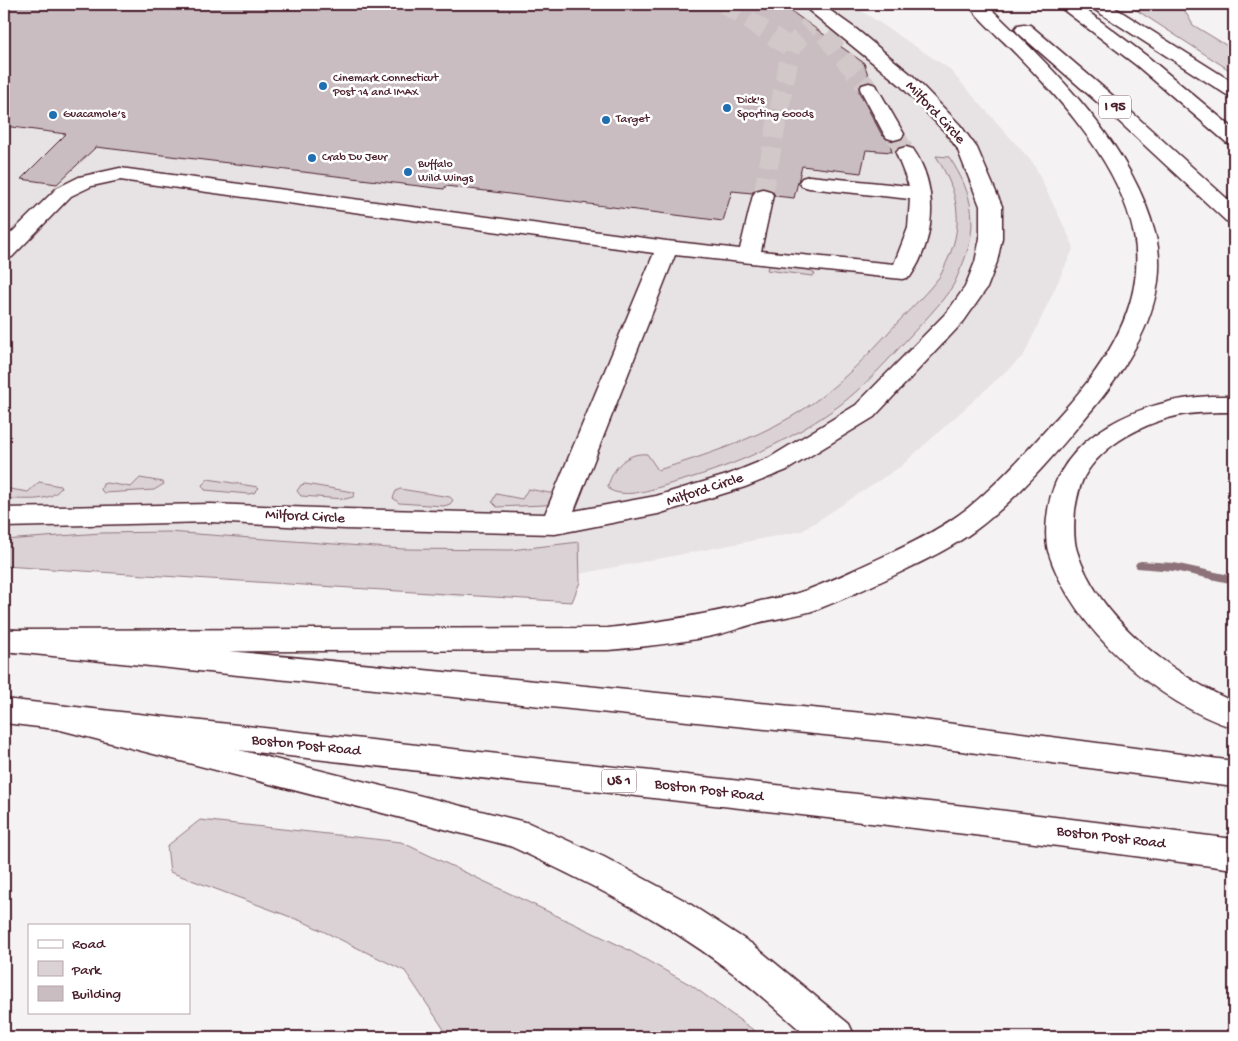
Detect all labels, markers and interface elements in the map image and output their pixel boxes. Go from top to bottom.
place label: Cinemark Connecticut Post 14 and IMAX [332,72,439,100]
street label: Milford Circle [901,78,969,149]
marker: Cinemark Connecticut Post 14 and IMAX [317,80,329,92]
place label: Dick's Sporting Goods [736,94,814,122]
road number: I 95 [1099,95,1131,118]
marker: Dick's Sporting Goods [721,102,733,114]
place label: Guacamole’s [63,108,126,122]
marker: Guacamole’s [47,109,59,121]
place label: Target [615,113,651,127]
marker: Target [600,114,612,126]
place label: Crab Du Jeur [322,151,389,165]
marker: Crab Du Jeur [306,152,318,164]
place label: Buffalo Wild Wings [417,158,474,186]
marker: Buffalo Wild Wings [402,166,414,178]
street label: Milford Circle [664,469,746,511]
street label: Milford Circle [265,506,346,528]
street label: Boston Post Road [250,731,363,761]
road number: US 1 [602,769,636,792]
street label: Boston Post Road [653,775,766,807]
street label: Boston Post Road [1055,822,1168,854]
legend [28,924,190,1014]
text: Road [72,936,106,954]
text: Park [71,962,102,980]
text: Building [71,986,121,1004]

